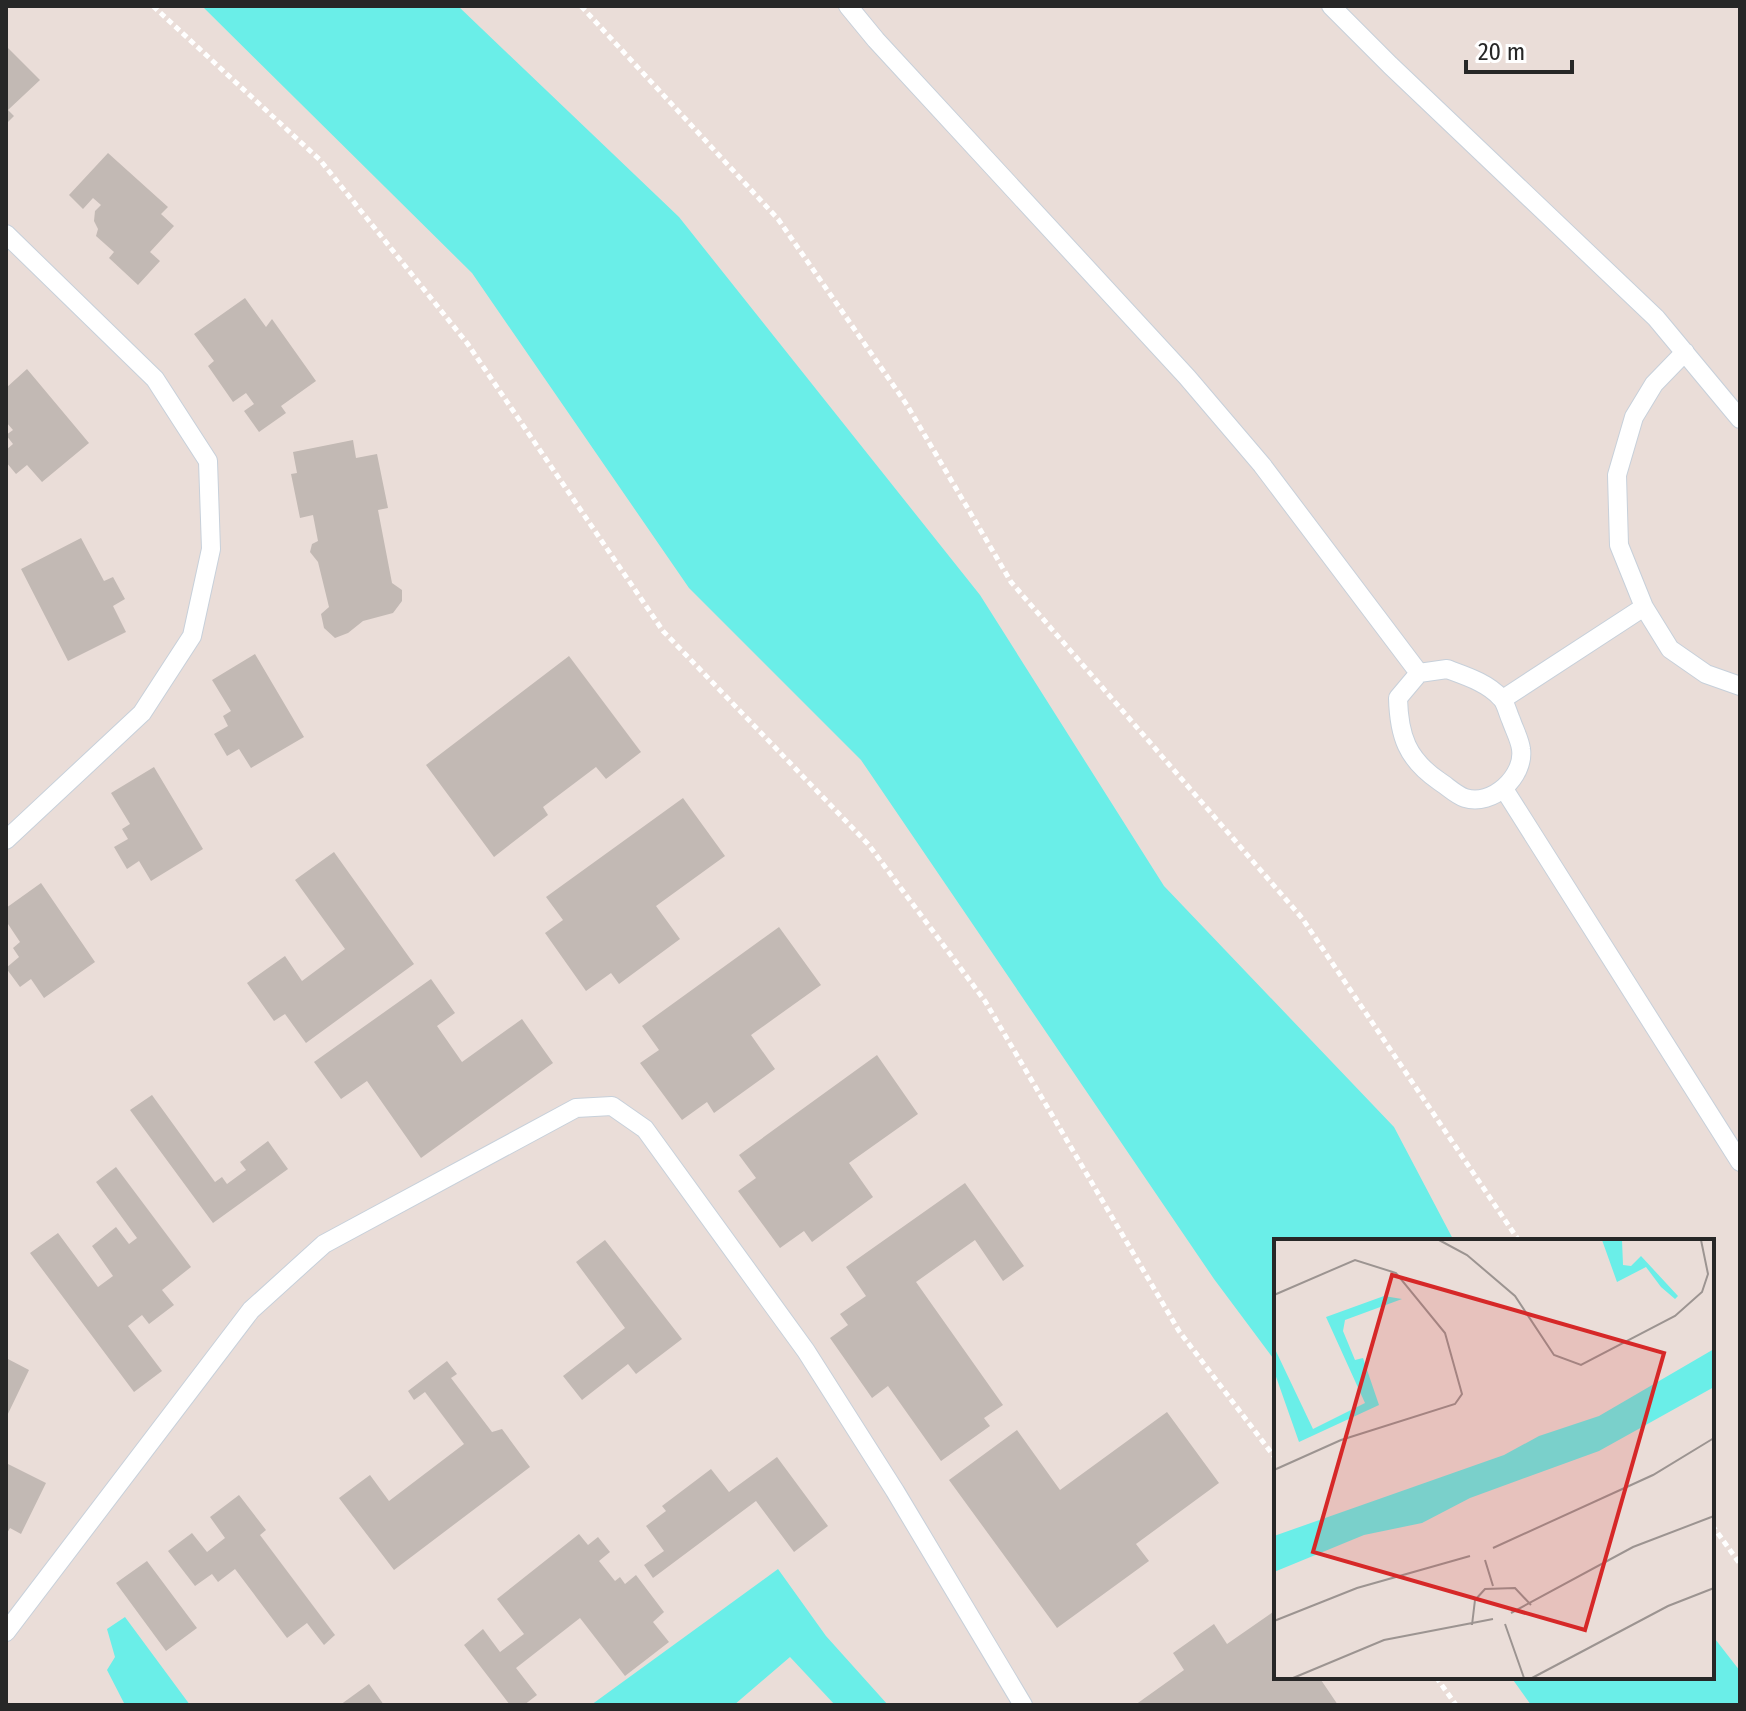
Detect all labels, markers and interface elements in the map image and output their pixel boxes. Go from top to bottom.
scale bar [1466,24,1572,74]
text: 20 m [1478,38,1525,66]
inset map [1274,1239,1714,1679]

